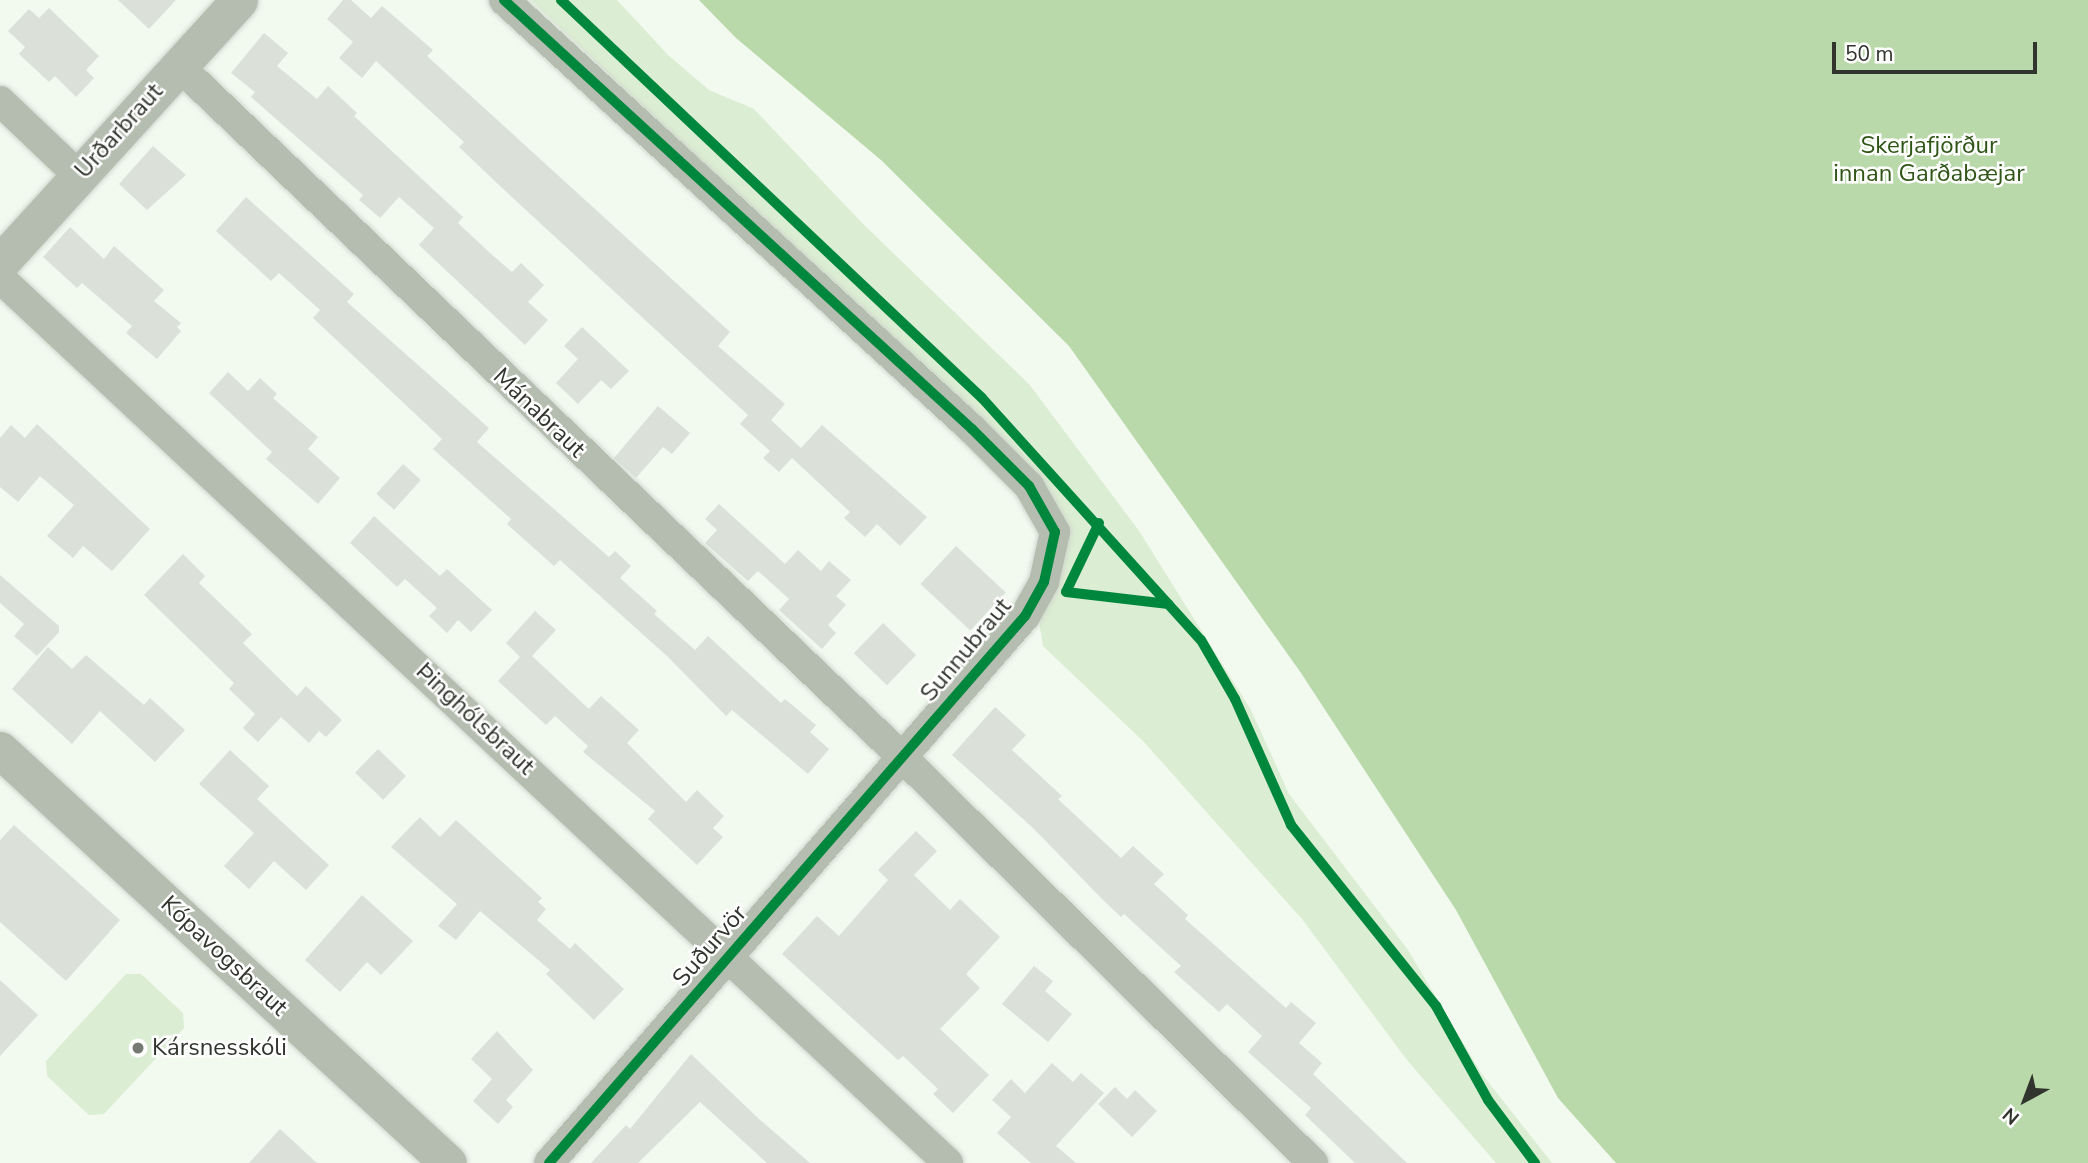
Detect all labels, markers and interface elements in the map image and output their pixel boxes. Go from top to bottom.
scale bar [1836,28,2041,72]
text: 50 m [1845,40,1894,68]
street label: Urðarbraut [69,78,169,184]
park label: Skerjafjörður innan Garðabæjar [1833,132,2025,188]
street label: Mánabraut [487,362,591,464]
street label: Sunnubraut [914,592,1018,708]
street label: Þinghólsbraut [410,657,540,781]
street label: Kópavogsbraut [155,890,293,1022]
street label: Suðurvör [667,899,753,993]
place label: Kársnesskóli [152,1034,287,1062]
marker: Kársnesskóli [130,1040,146,1056]
north arrow [1990,1065,2060,1135]
text: N [1997,1101,2025,1130]

